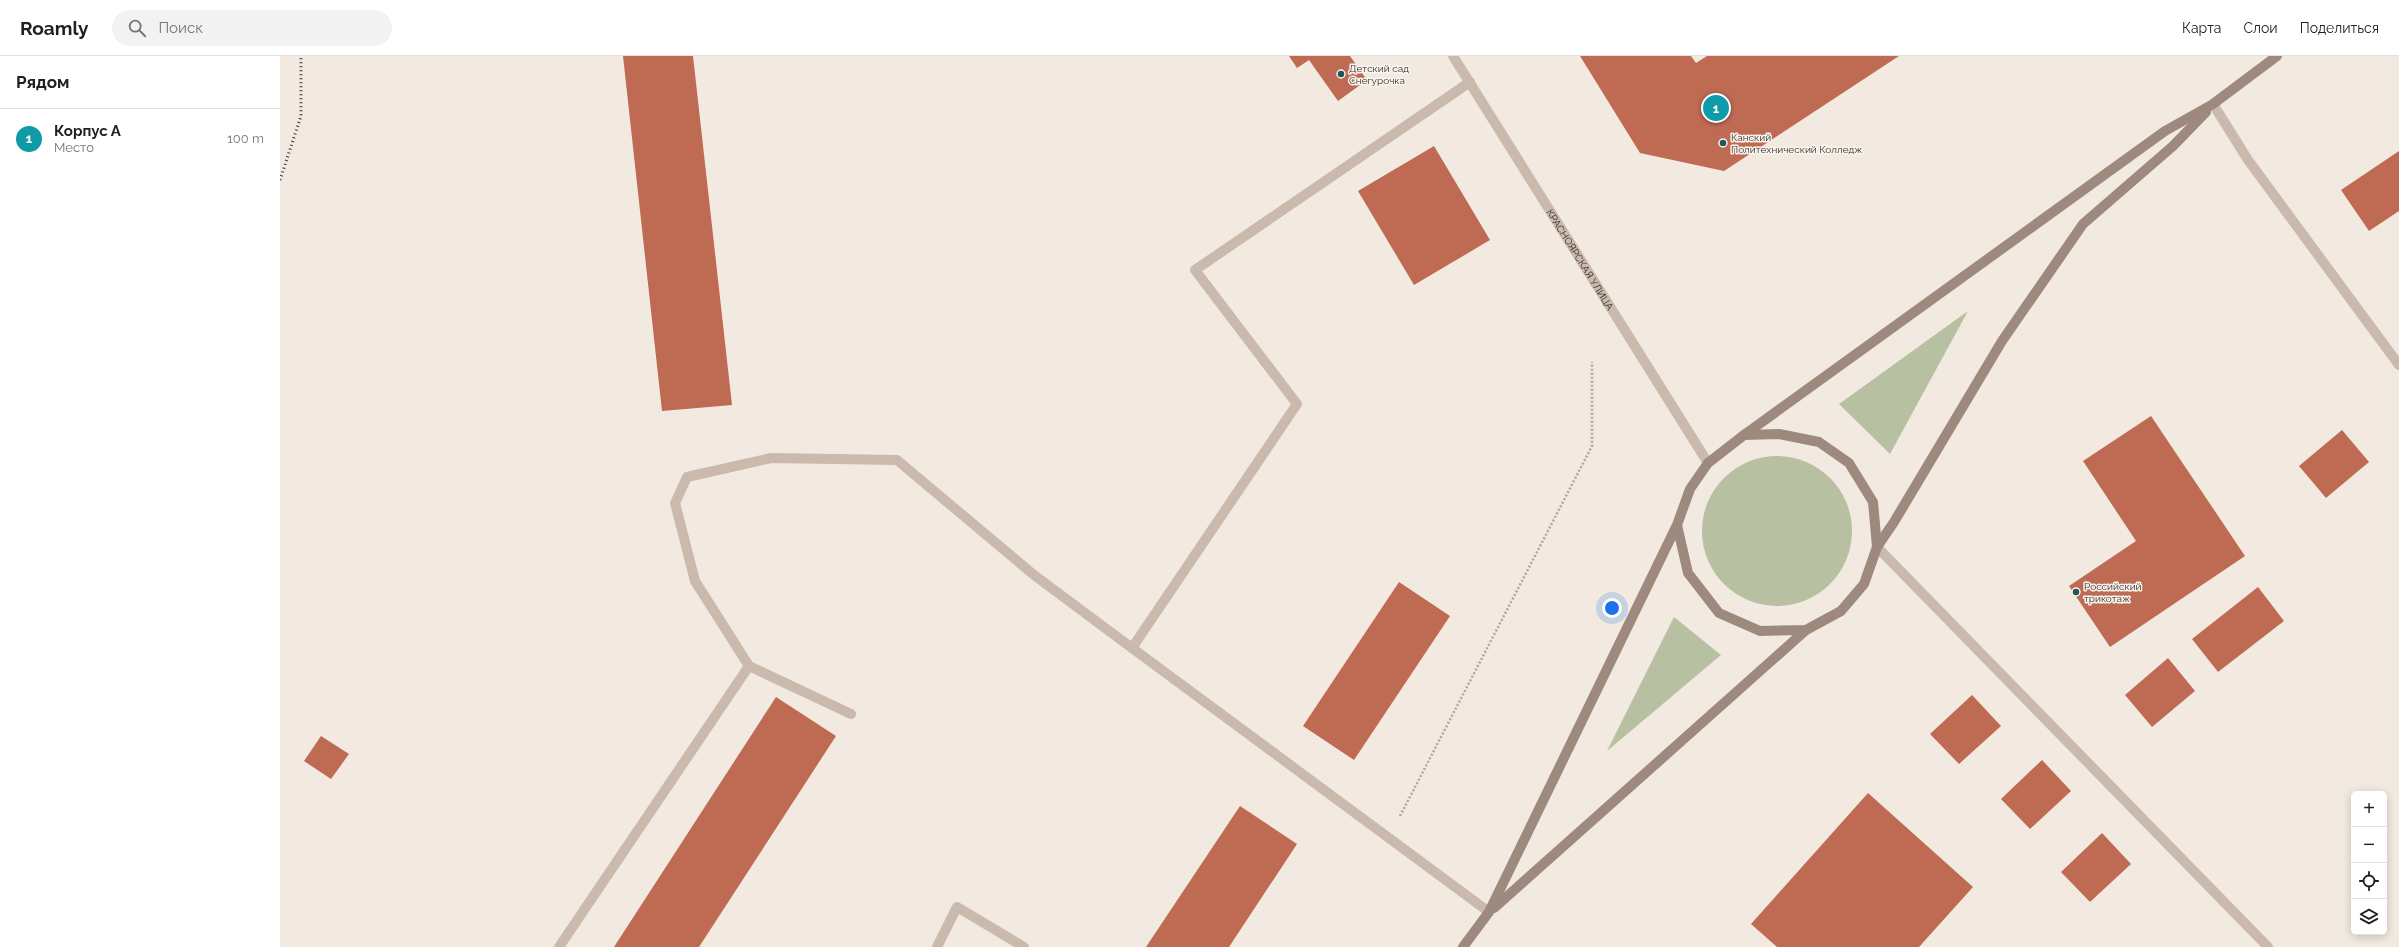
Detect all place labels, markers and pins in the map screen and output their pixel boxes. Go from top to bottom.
place label: Детский сад Снегурочка [1349,63,1409,86]
marker: Детский сад Снегурочка [1336,69,1346,79]
pin: 1 [1703,93,1729,123]
place label: Канский Политехнический Колледж [1731,132,1862,155]
marker: Канский Политехнический Колледж [1718,138,1728,148]
place label: Российский трикотаж [2084,581,2142,604]
marker: Российский трикотаж [2071,587,2081,597]

